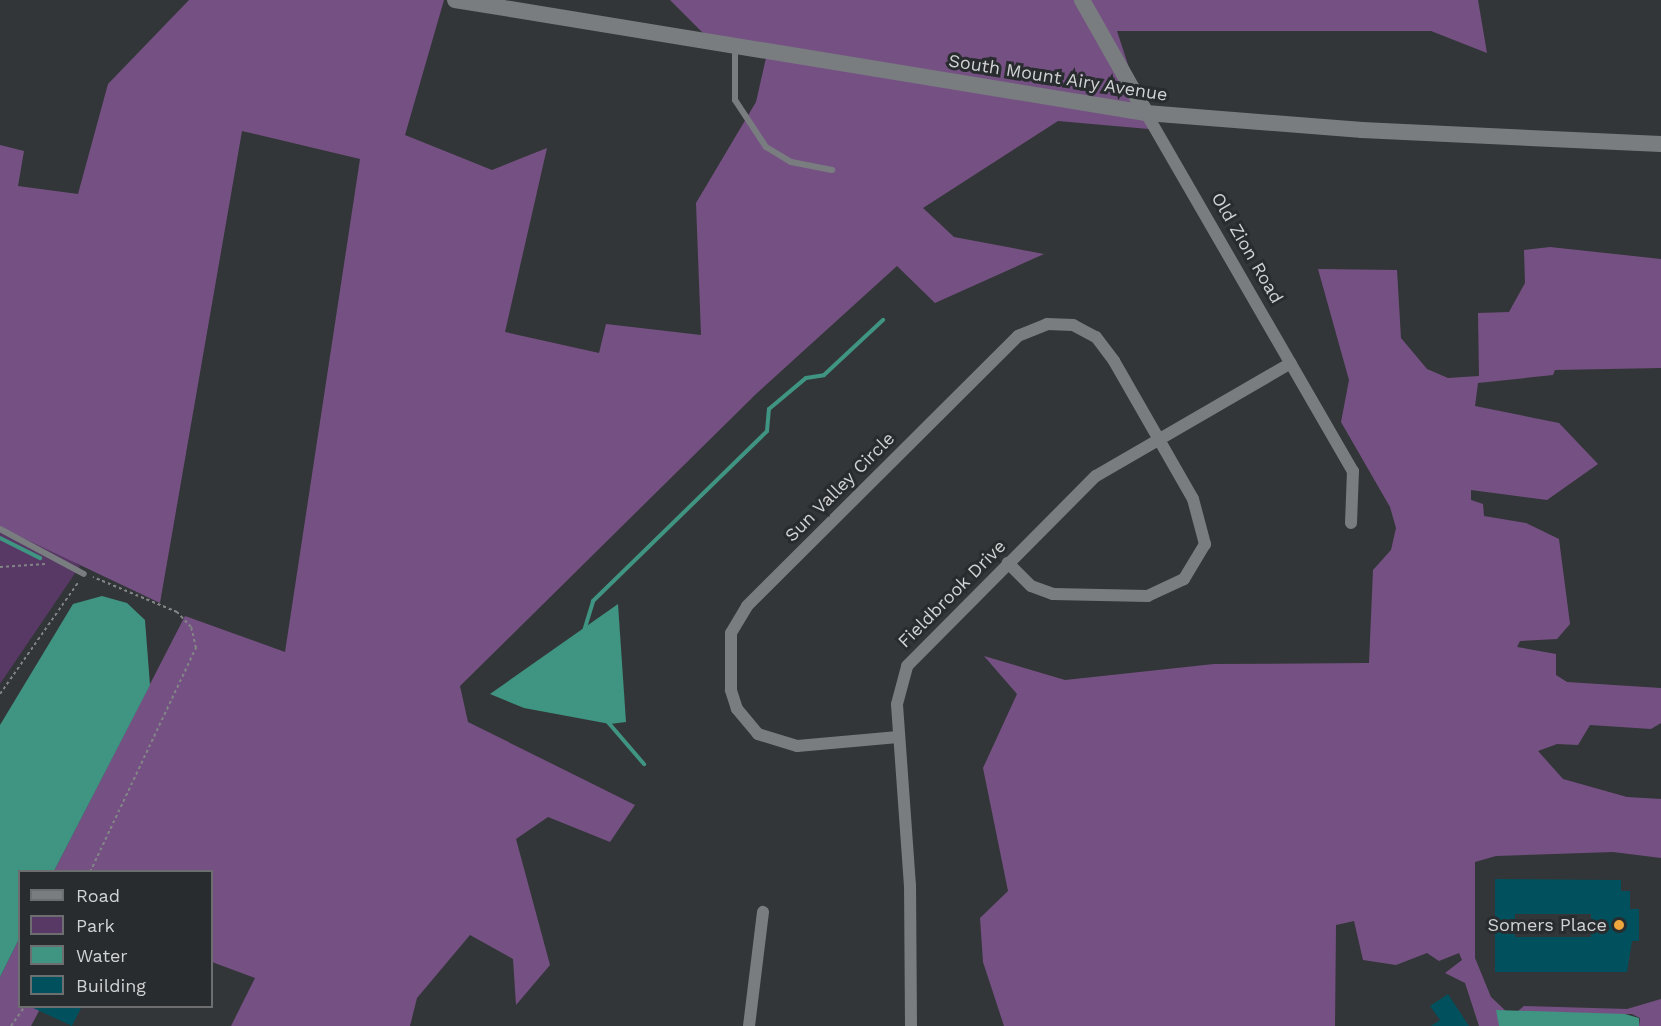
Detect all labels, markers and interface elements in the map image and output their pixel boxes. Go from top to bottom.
street label: South Mount Airy Avenue [946,50,1170,106]
street label: Old Zion Road [1207,189,1287,307]
street label: Sun Valley Circle [780,427,900,547]
street label: Fieldbrook Drive [893,535,1011,653]
legend [18,870,213,1008]
text: Road [76,885,120,906]
place label: Somers Place [1487,914,1607,936]
text: Park [76,915,115,936]
marker: Somers Place [1612,918,1626,932]
text: Water [76,945,128,966]
text: Building [76,975,146,996]

